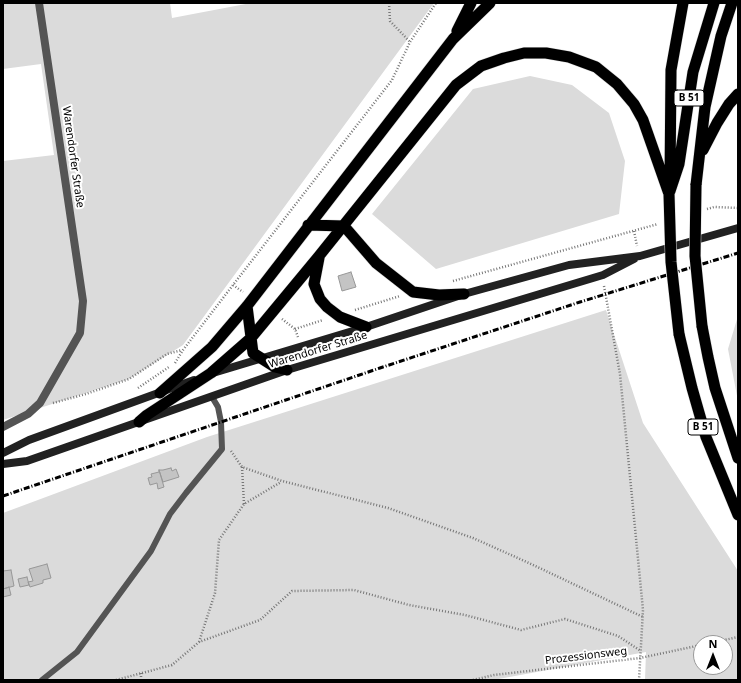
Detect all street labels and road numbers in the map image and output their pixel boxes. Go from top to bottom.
road number: B 51 [674,90,704,106]
street label: Warendorfer Straße [59,105,87,209]
street label: Warendorfer Straße [267,329,369,371]
road number: B 51 [688,419,718,435]
street label: Prozessionsweg [544,644,628,668]

